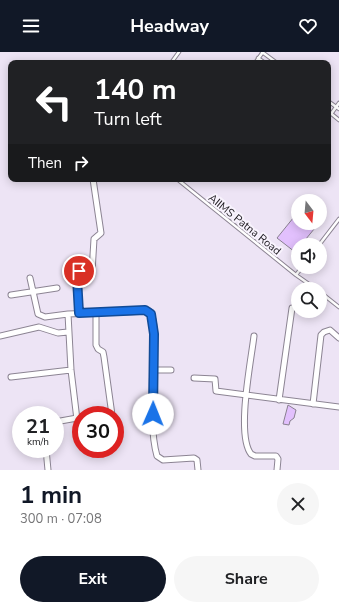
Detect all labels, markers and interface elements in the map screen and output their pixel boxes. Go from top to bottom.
text: Headway [130,14,209,38]
icon: menu [20,15,42,37]
icon: heart [297,15,319,37]
text: 140 m [94,71,177,109]
icon: left [28,76,80,128]
text: Turn left [94,107,162,131]
icon: right [70,152,92,174]
text: Then [28,153,62,173]
street label: AIIMS Patna Road [205,190,284,258]
north arrow [291,194,327,230]
map controls [291,194,327,318]
button: sound [291,238,327,274]
pin [62,254,96,288]
icon: arrive [68,260,90,282]
button: search [291,282,327,318]
position arrow [132,393,174,435]
speed limit sign: 30 [72,406,124,458]
text: 21 [26,413,50,440]
text: km/h [27,435,49,449]
text: 1 min [20,479,82,511]
button: close [277,483,319,525]
text: 300 m · 07:08 [20,510,102,528]
button: Exit [20,556,166,602]
button: Share [174,556,319,602]

